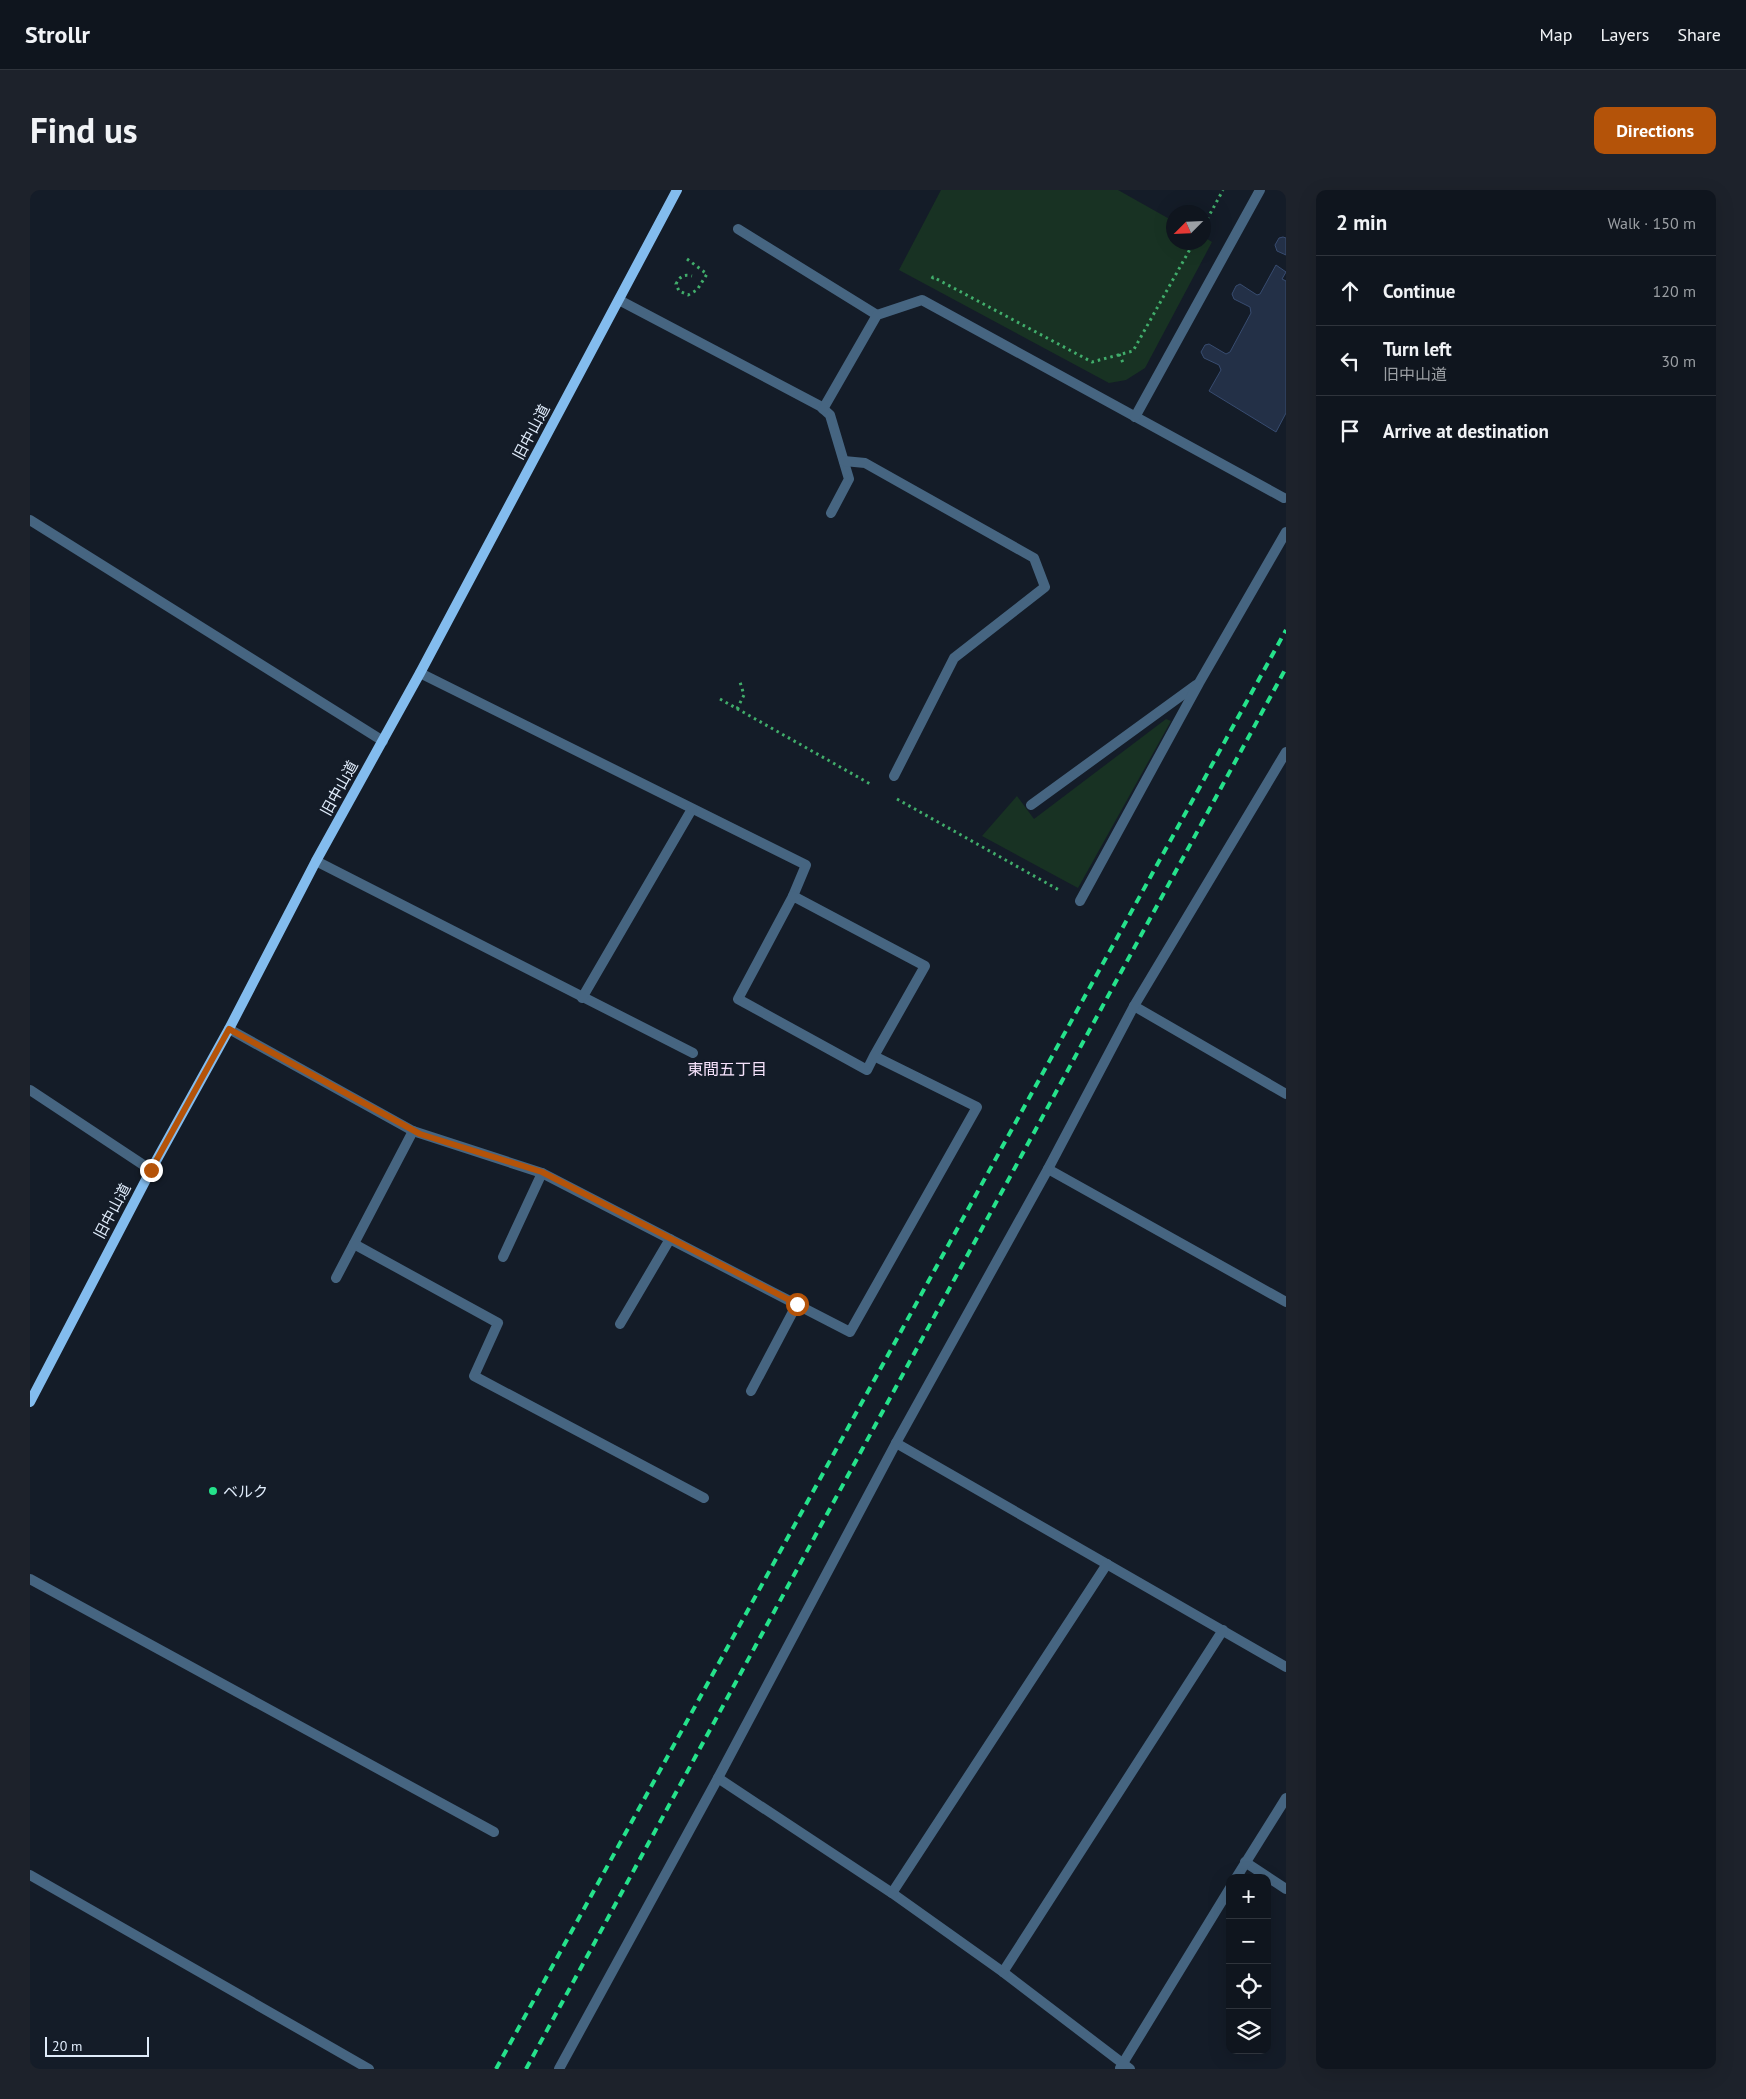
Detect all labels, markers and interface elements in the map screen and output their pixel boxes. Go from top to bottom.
text: Strollr [25,19,90,50]
text: Map [1540,23,1572,46]
text: Layers [1600,23,1649,46]
text: Share [1677,23,1721,46]
text: Find us [30,107,138,153]
button: Directions [1594,107,1716,154]
north arrow [1166,205,1211,250]
text: 2 min [1336,209,1387,236]
text: Walk · 150 m [1607,213,1696,233]
icon: ahead [1336,277,1364,305]
text: Continue [1383,279,1455,303]
text: 120 m [1653,281,1696,301]
text: Turn left [1383,337,1452,361]
icon: left [1336,347,1364,375]
text: 30 m [1661,351,1696,371]
text: 旧中山道 [1383,364,1447,384]
street label: 旧中山道 [509,401,553,463]
icon: arrive [1336,417,1364,445]
text: Arrive at destination [1383,419,1549,443]
street label: 旧中山道 [316,757,362,819]
district label: 東間五丁目 [687,1059,767,1079]
route end [140,1159,163,1182]
street label: 旧中山道 [90,1180,134,1242]
route start [786,1293,809,1316]
place label: ベルク [223,1482,268,1501]
marker: ベルク [207,1485,219,1497]
map controls [1226,1874,1271,2054]
button: + [1226,1874,1271,1919]
button: − [1226,1919,1271,1964]
button: locate [1226,1964,1271,2009]
button: layers [1226,2009,1271,2054]
scale bar [45,2034,149,2057]
text: 20 m [52,2037,82,2055]

